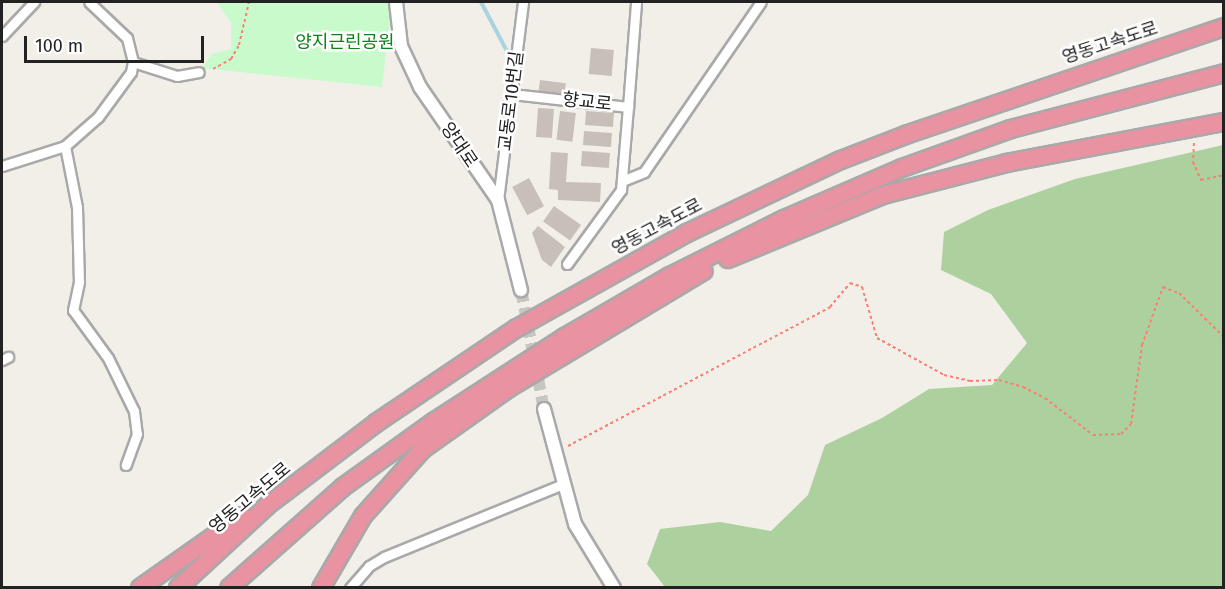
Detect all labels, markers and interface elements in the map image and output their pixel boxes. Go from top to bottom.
street label: 영동고속도로 [1059,17,1161,69]
scale bar [27,24,207,62]
park label: 양지근린공원 [295,31,395,53]
text: 100 m [35,35,83,57]
street label: 교동로10번길 [494,50,528,152]
street label: 향교로 [561,89,613,115]
street label: 양대로 [436,118,482,172]
street label: 영동고속도로 [608,194,706,260]
street label: 영동고속도로 [205,458,295,538]

